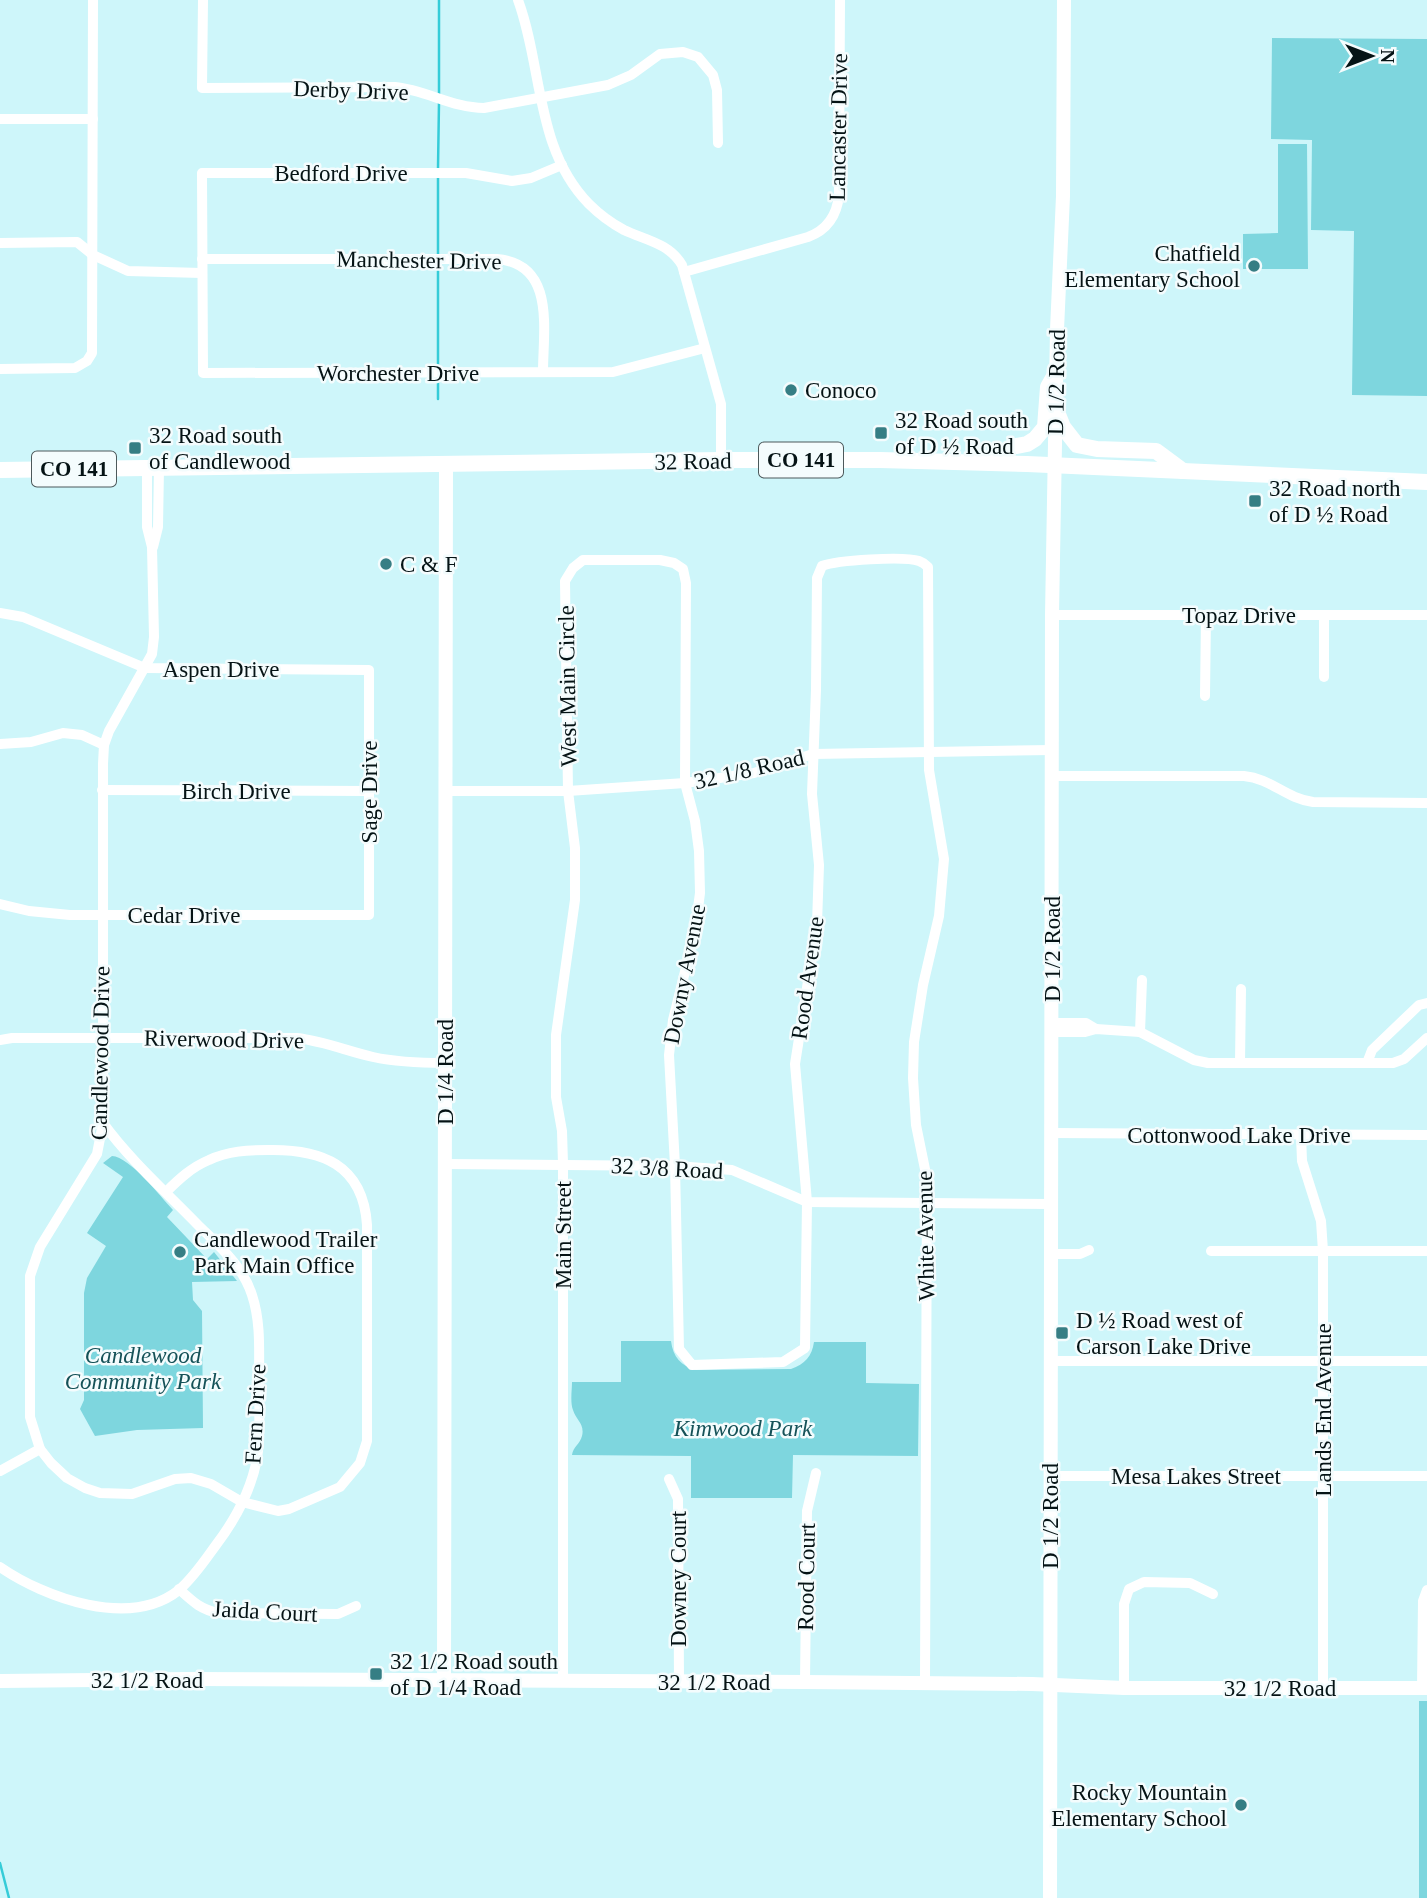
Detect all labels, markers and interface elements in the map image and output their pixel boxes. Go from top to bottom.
north arrow [1336,21,1406,91]
text: N [1377,49,1398,63]
street label: Lancaster Drive [825,53,852,201]
street label: Derby Drive [293,76,409,105]
street label: Bedford Drive [274,161,408,186]
place label: Chatfield Elementary School [1064,241,1240,292]
street label: Manchester Drive [336,247,502,274]
marker: Chatfield Elementary School [1246,258,1262,274]
street label: D 1/2 Road [1043,328,1070,435]
street label: Worchester Drive [317,361,479,386]
place label: Conoco [805,378,877,403]
marker: Conoco [783,382,799,398]
place label: 32 Road south of D ½ Road [895,408,1028,459]
place label: 32 Road south of Candlewood [149,423,291,474]
marker: 32 Road south of D ½ Road [873,425,889,441]
marker: 32 Road south of Candlewood [127,440,143,456]
road number: CO 141 [759,442,843,477]
street label: 32 Road [654,448,732,475]
road number: CO 141 [32,452,116,486]
place label: 32 Road north of D ½ Road [1269,476,1401,527]
marker: 32 Road north of D ½ Road [1247,493,1263,509]
place label: C & F [400,552,458,577]
marker: C & F [378,556,394,572]
street label: Topaz Drive [1182,603,1296,628]
street label: West Main Circle [554,605,581,767]
street label: Aspen Drive [163,657,279,682]
street label: Sage Drive [357,741,382,843]
street label: 32 1/8 Road [692,745,807,794]
street label: Birch Drive [181,779,291,804]
street label: D 1/2 Road [1040,895,1065,1002]
street label: Downy Avenue [659,902,710,1046]
street label: Cedar Drive [127,903,241,928]
street label: Rood Avenue [786,915,829,1041]
street label: Candlewood Drive [86,966,115,1140]
street label: D 1/4 Road [433,1018,458,1125]
street label: Riverwood Drive [144,1026,304,1053]
street label: Cottonwood Lake Drive [1127,1123,1351,1148]
street label: 32 3/8 Road [610,1153,724,1184]
street label: White Avenue [912,1171,939,1301]
street label: Main Street [551,1180,576,1289]
place label: Candlewood Trailer Park Main Office [194,1227,378,1278]
marker: Candlewood Trailer Park Main Office [172,1244,188,1260]
place label: D ½ Road west of Carson Lake Drive [1076,1308,1251,1359]
street label: Lands End Avenue [1311,1323,1336,1497]
marker: D ½ Road west of Carson Lake Drive [1054,1325,1070,1341]
park label: Candlewood Community Park [65,1343,222,1394]
street label: Fern Drive [240,1363,271,1465]
park label: Kimwood Park [673,1416,813,1441]
street label: D 1/2 Road [1038,1462,1063,1569]
street label: Mesa Lakes Street [1111,1464,1282,1489]
street label: Downey Court [666,1510,691,1647]
street label: Rood Court [793,1522,820,1631]
street label: Jaida Court [212,1596,319,1627]
place label: 32 1/2 Road south of D 1/4 Road [390,1649,559,1700]
marker: 32 1/2 Road south of D 1/4 Road [368,1666,384,1682]
street label: 32 1/2 Road [91,1668,204,1693]
street label: 32 1/2 Road [658,1670,771,1695]
street label: 32 1/2 Road [1224,1676,1337,1701]
place label: Rocky Mountain Elementary School [1051,1780,1227,1831]
marker: Rocky Mountain Elementary School [1233,1797,1249,1813]

